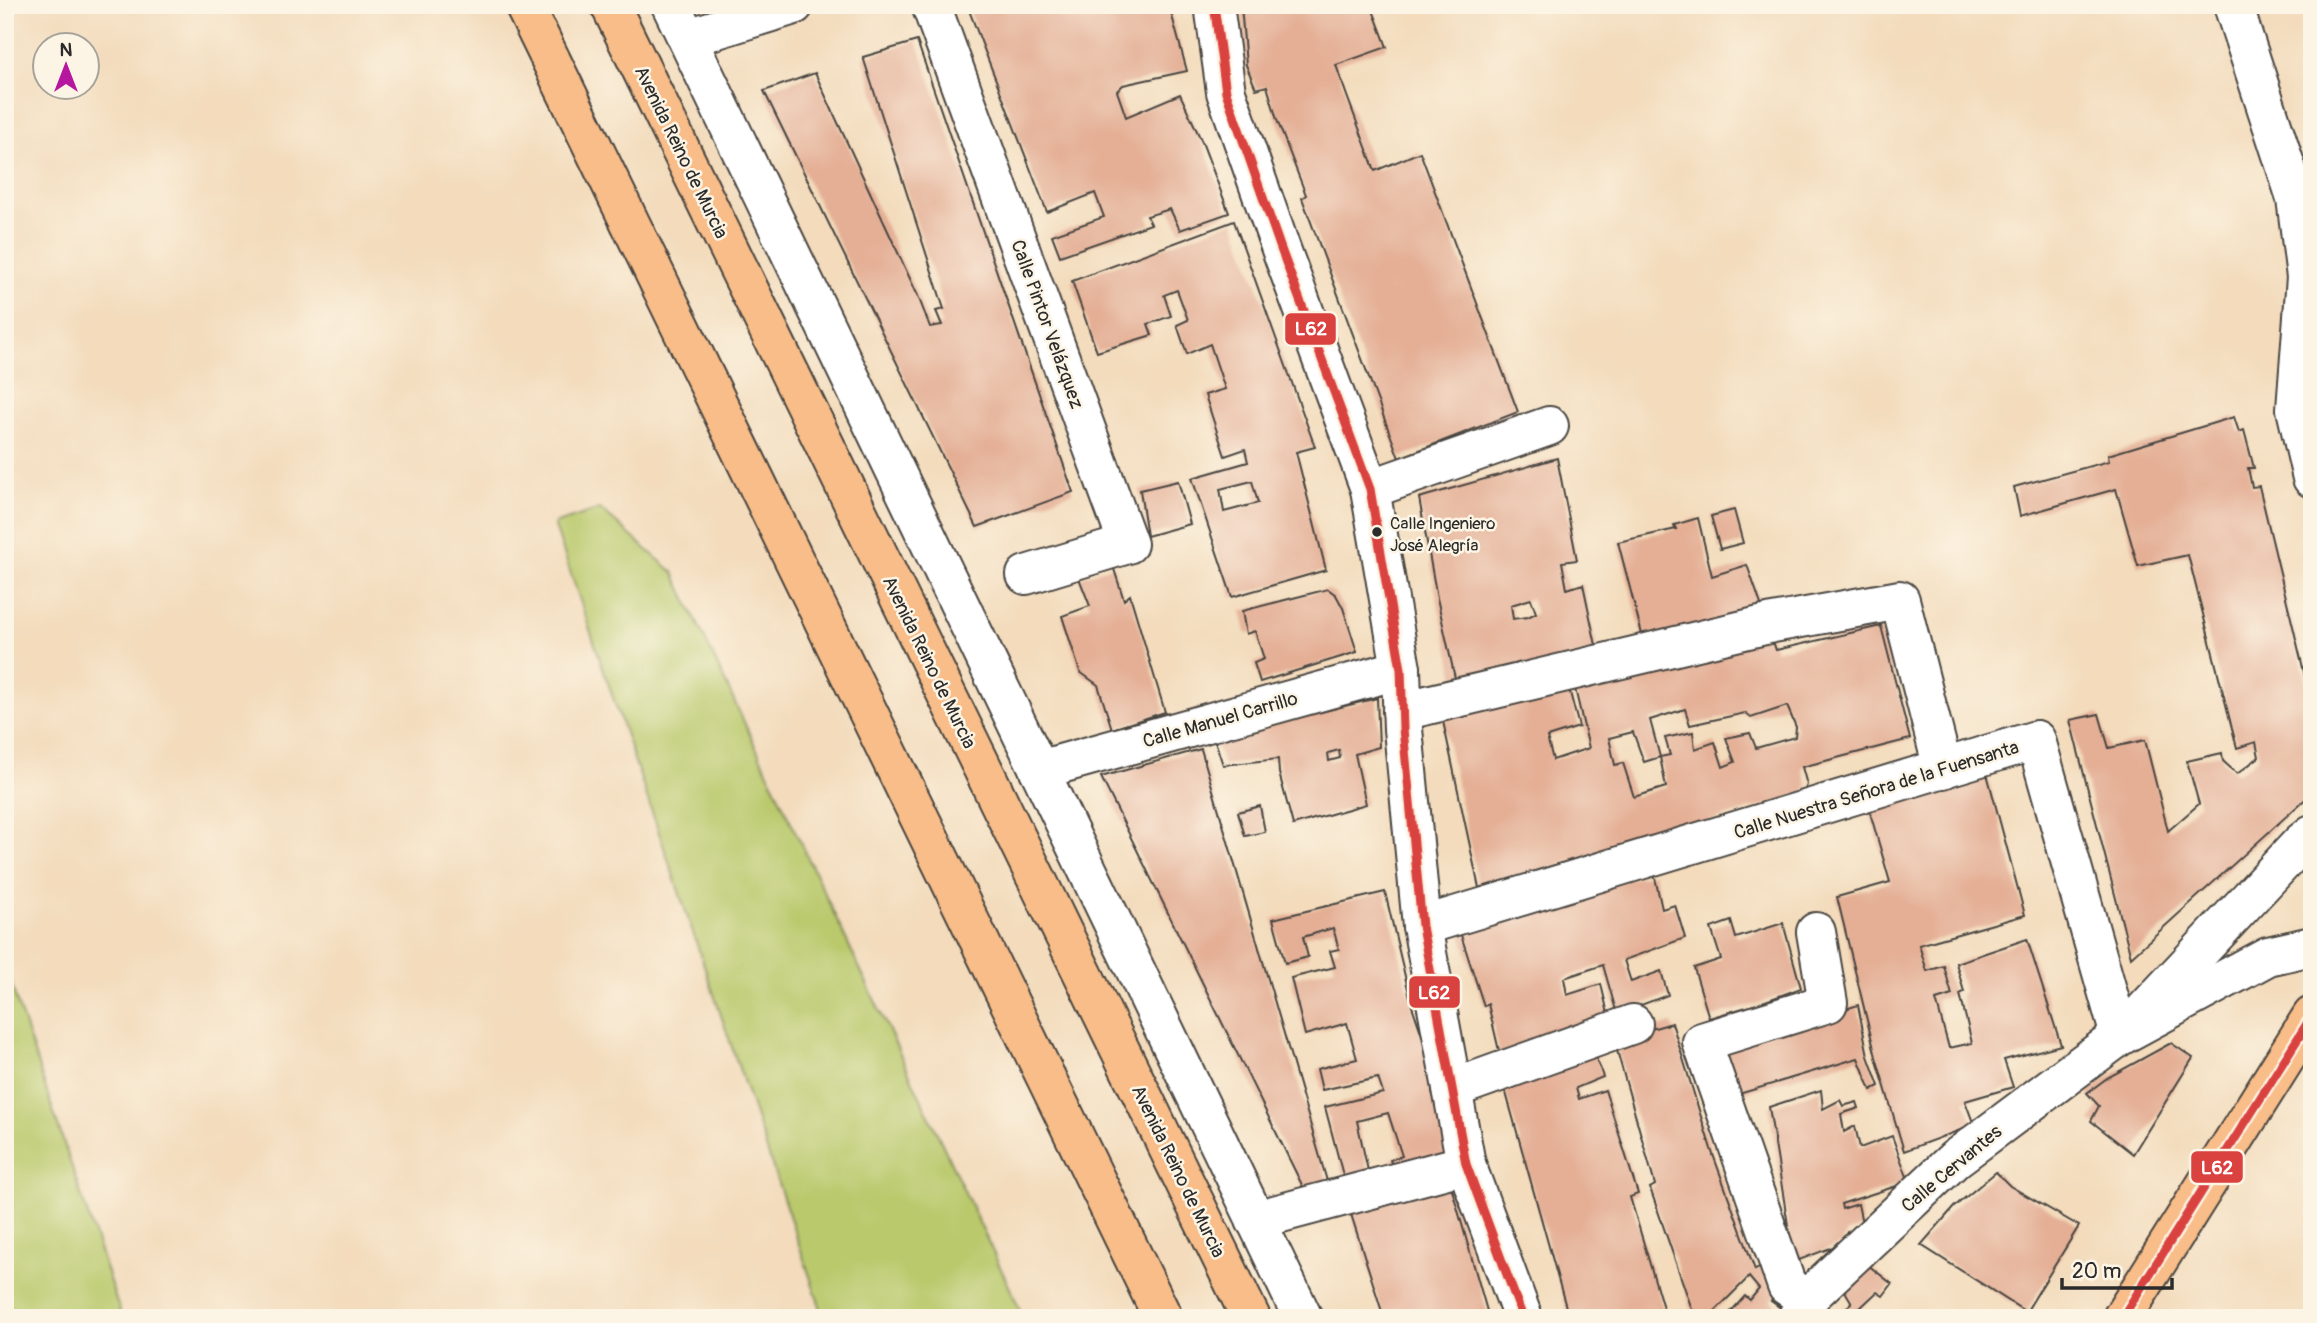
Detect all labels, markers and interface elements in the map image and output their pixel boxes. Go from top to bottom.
north arrow [32,32,102,102]
text: N [60,38,73,62]
street label: Avenida Reino de Murcia [629,62,733,243]
street label: Calle Pintor Velázquez [1005,237,1089,412]
line badge: L62 [1284,312,1337,346]
text: L62 [1295,317,1328,341]
place label: Calle Ingeniero José Alegría [1390,513,1495,556]
marker: Calle Ingeniero José Alegría [1370,525,1384,539]
street label: Avenida Reino de Murcia [877,572,981,753]
street label: Calle Manuel Carrillo [1140,686,1301,754]
street label: Calle Nuestra Señora de la Fuensanta [1731,735,2022,845]
line badge: L62 [1408,975,1461,1009]
text: L62 [1418,981,1451,1005]
street label: Avenida Reino de Murcia [1126,1081,1230,1262]
street label: Calle Cervantes [1896,1119,2007,1218]
line badge: L62 [2190,1150,2244,1184]
text: L62 [2201,1156,2234,1180]
scale bar [2062,1246,2172,1290]
text: 20 m [2072,1258,2121,1285]

